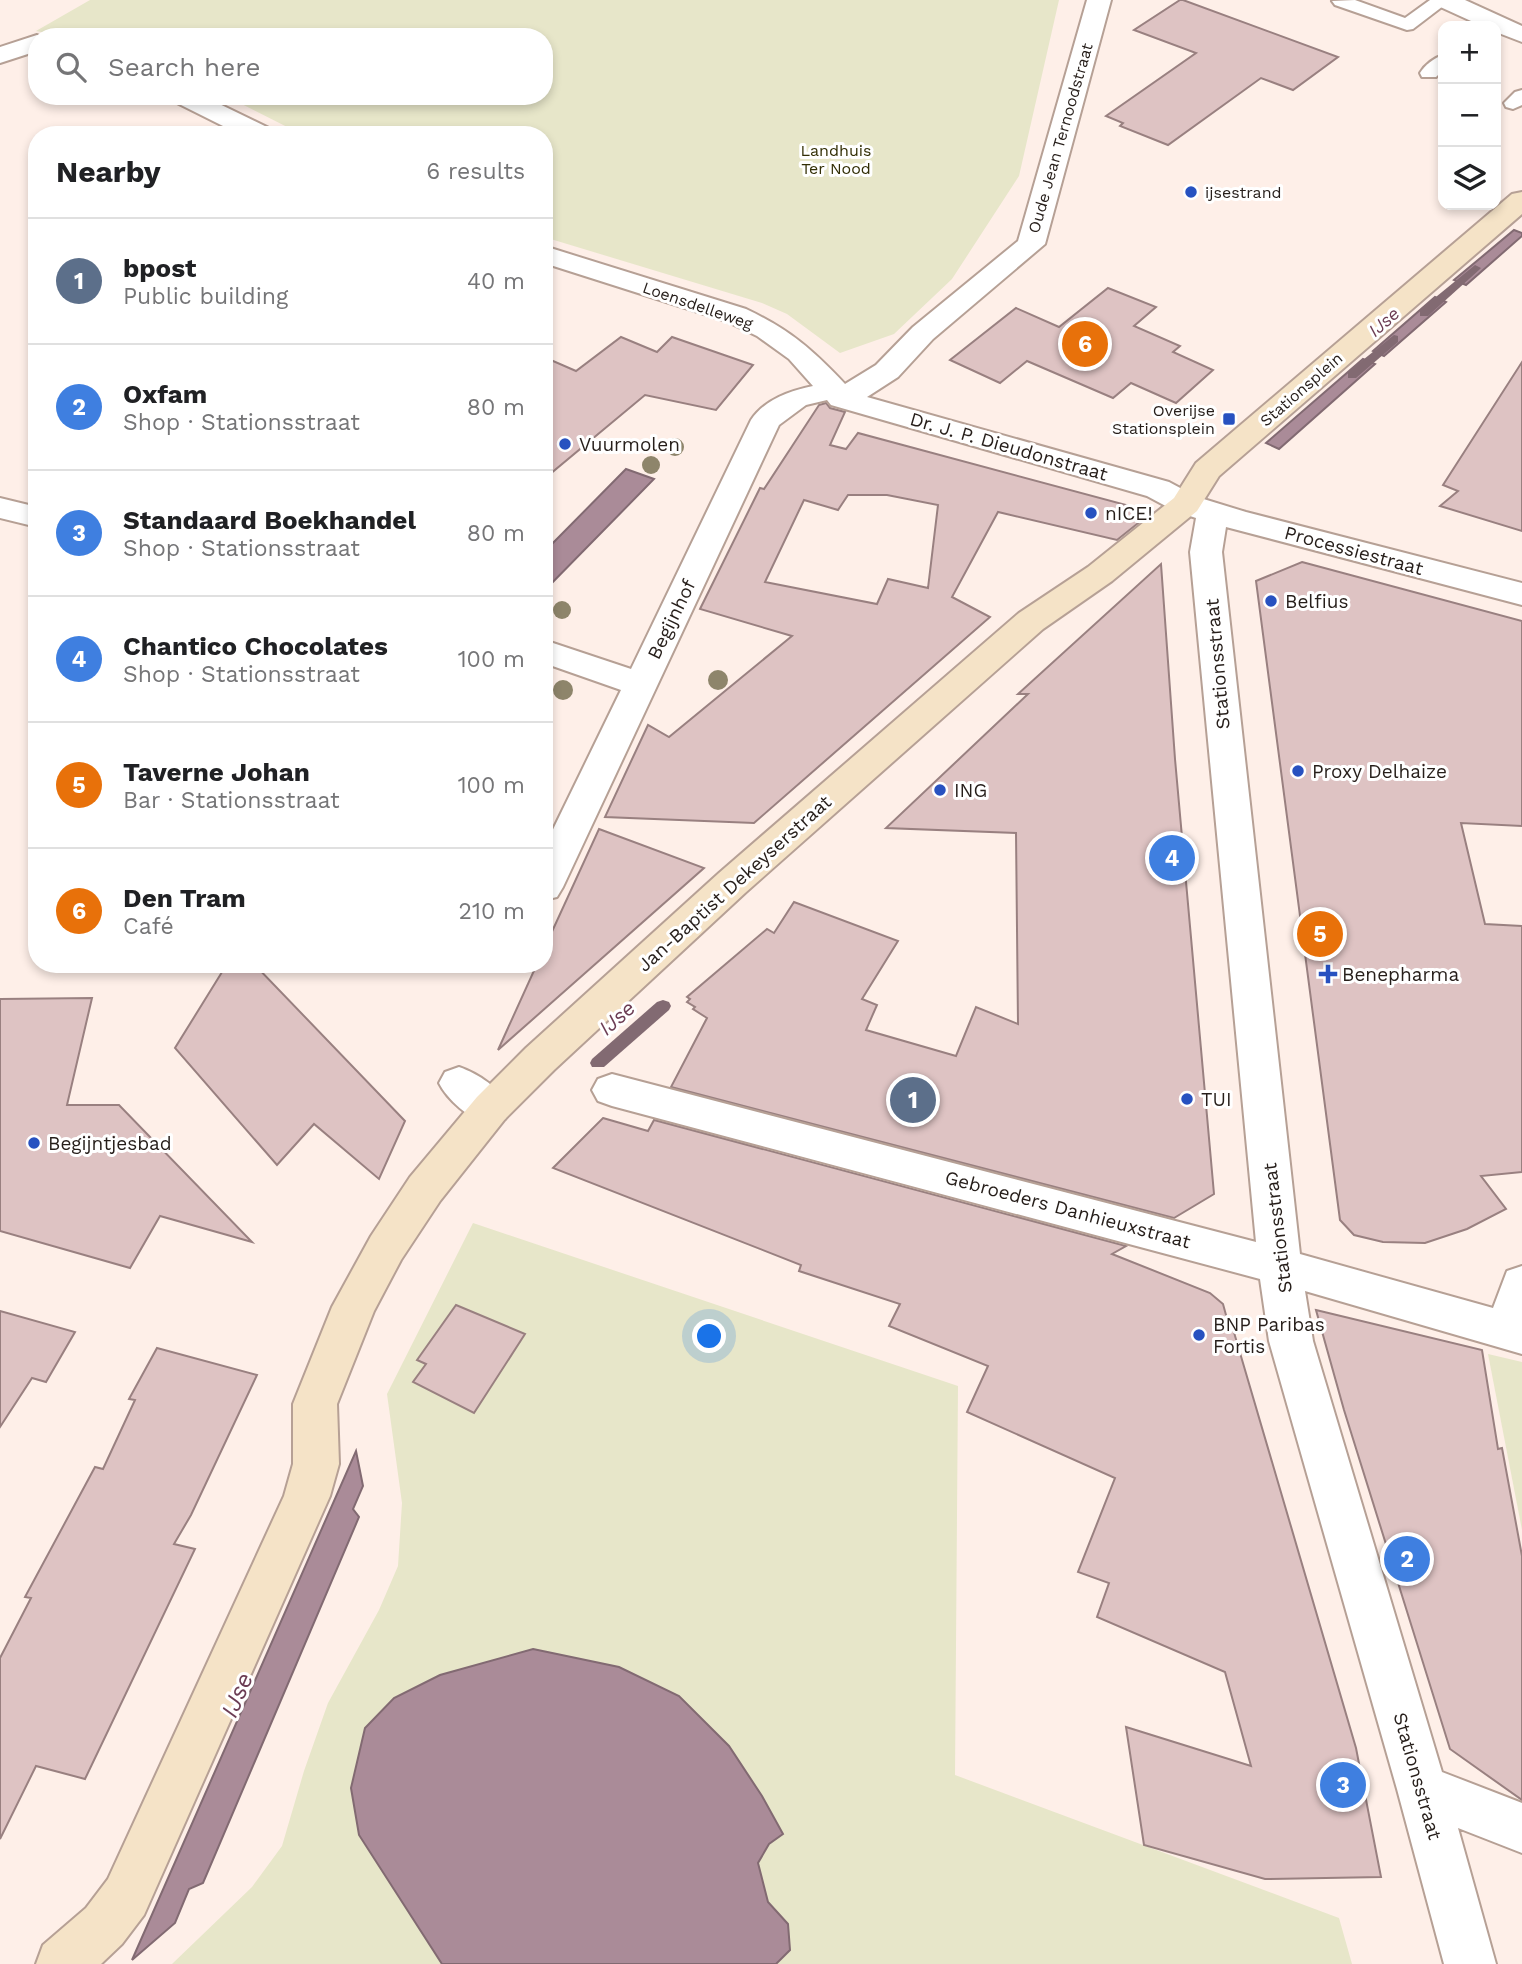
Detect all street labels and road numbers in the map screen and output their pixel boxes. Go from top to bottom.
street label: Oude Jean Ternoodstraat [1024,41,1097,235]
street label: Loensdelleweg [640,278,756,333]
street label: Stationsplein [1256,348,1346,430]
street label: Dr. J. P. Dieudonstraat [907,407,1110,486]
street label: Processiestraat [1282,521,1426,580]
street label: Begijnhof [642,575,701,663]
street label: Stationsstraat [1200,598,1235,730]
street label: Jan-Baptist Dekeyserstraat [633,790,836,977]
street label: Stationsstraat [1258,1161,1297,1294]
street label: Gebroeders Danhieuxstraat [943,1166,1193,1253]
street label: Stationsstraat [1388,1710,1447,1842]

